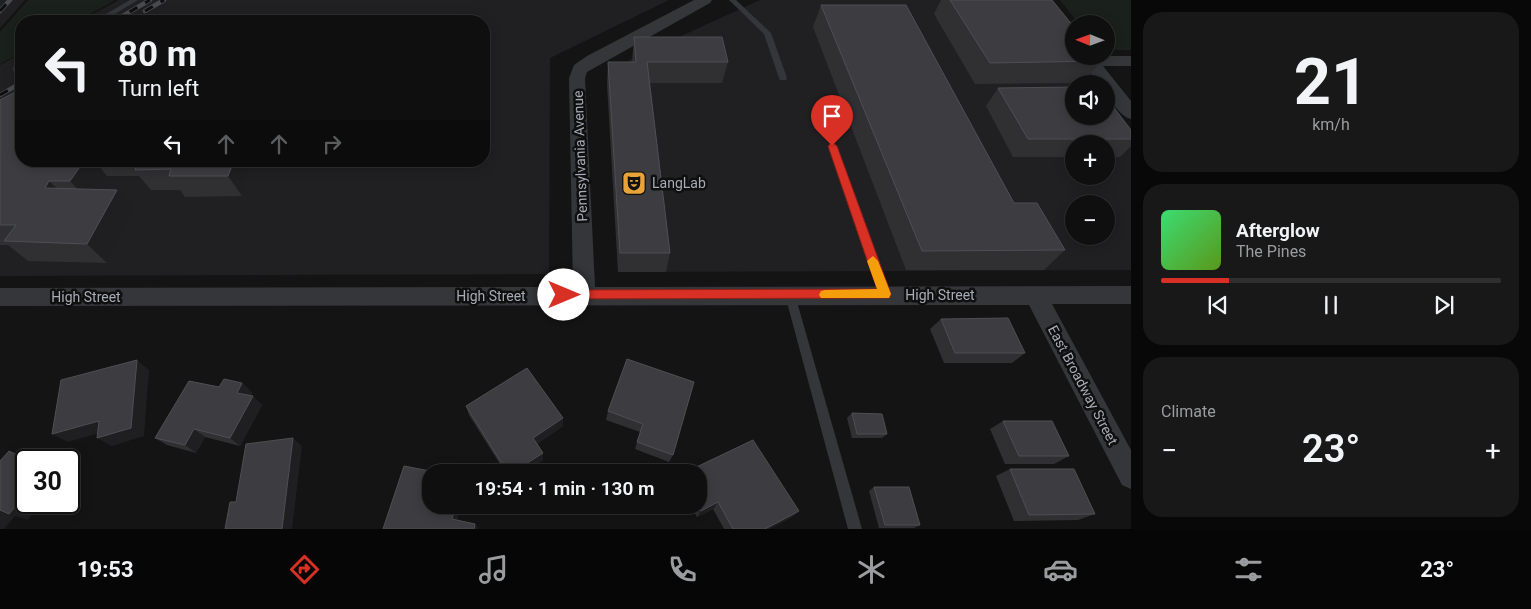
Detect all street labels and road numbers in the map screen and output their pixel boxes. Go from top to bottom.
street label: Pennsylvania Avenue [570,90,590,222]
street label: High Street [905,287,975,303]
street label: High Street [456,288,526,304]
street label: High Street [51,289,121,305]
street label: East Broadway Street [1045,323,1121,448]

